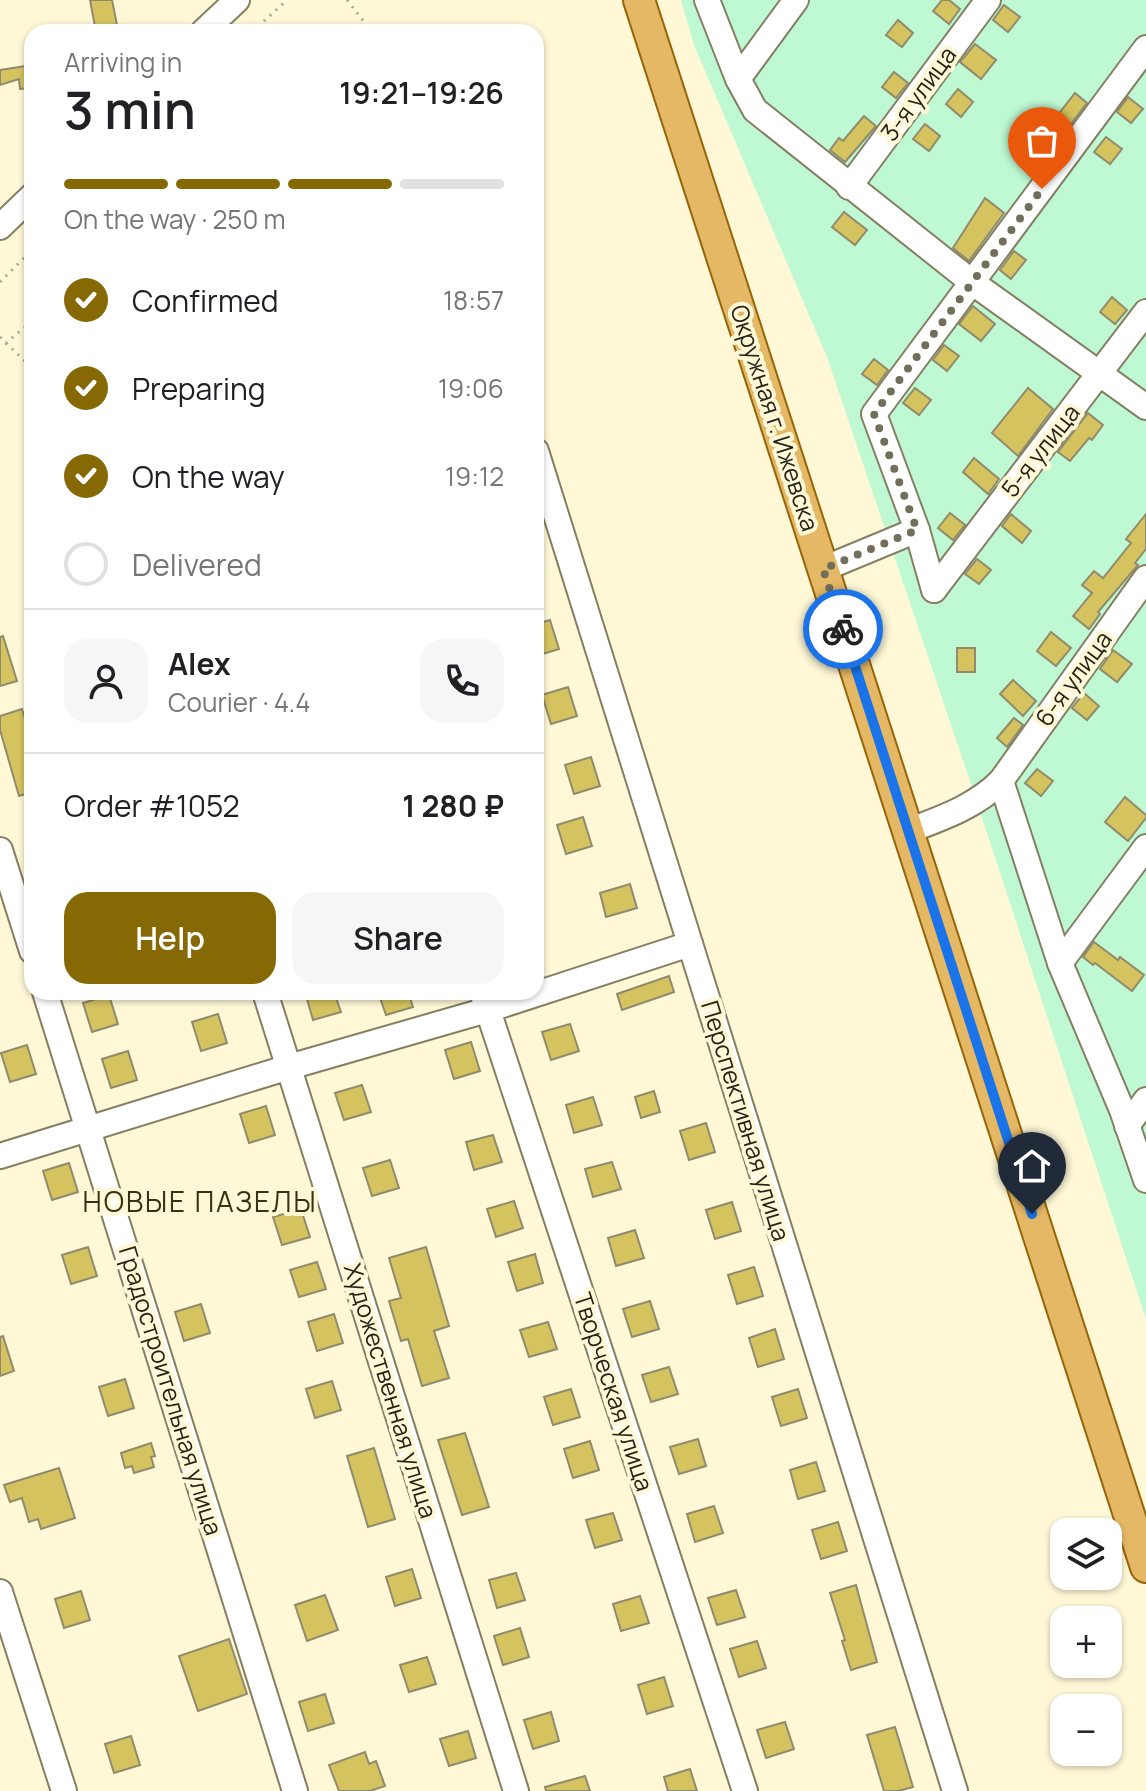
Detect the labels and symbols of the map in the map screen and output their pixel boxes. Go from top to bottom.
street label: 3-я улица [872,39,963,147]
pin [1008,107,1076,189]
street label: Окружная г. Ижевска [723,300,828,535]
street label: 5-я улица [993,397,1087,504]
courier [803,589,883,669]
street label: 6-я улица [1027,624,1119,733]
street label: Перспективная улица [694,996,799,1245]
pin [998,1132,1066,1214]
district label: НОВЫЕ ПАЗЕЛЫ [82,1182,318,1220]
street label: Градостроительная улица [112,1242,231,1539]
street label: Художественная улица [337,1259,446,1522]
street label: Творческая улица [567,1288,662,1495]

